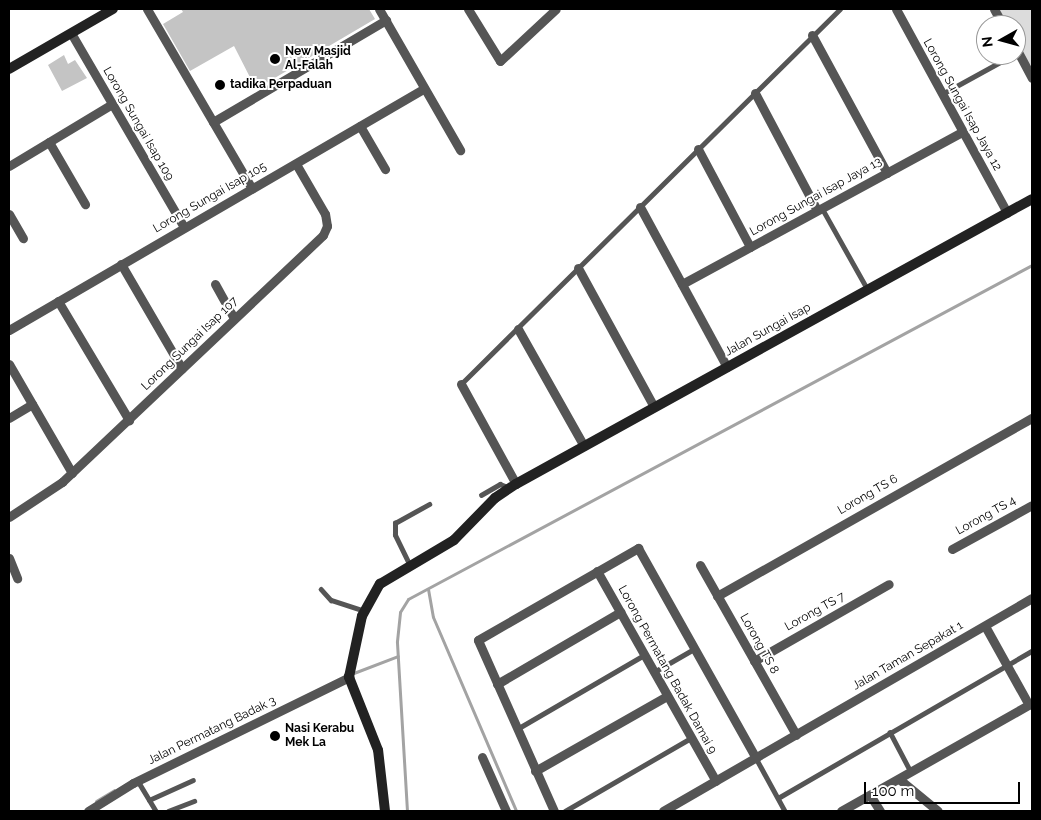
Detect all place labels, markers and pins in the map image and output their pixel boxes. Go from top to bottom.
place label: New Masjid Al-Falah [285,45,351,73]
marker: New Masjid Al-Falah [269,53,281,65]
place label: tadika Perpaduan [230,78,332,92]
marker: tadika Perpaduan [214,79,226,91]
place label: Nasi Kerabu Mek La [285,722,354,750]
marker: Nasi Kerabu Mek La [269,730,281,742]

